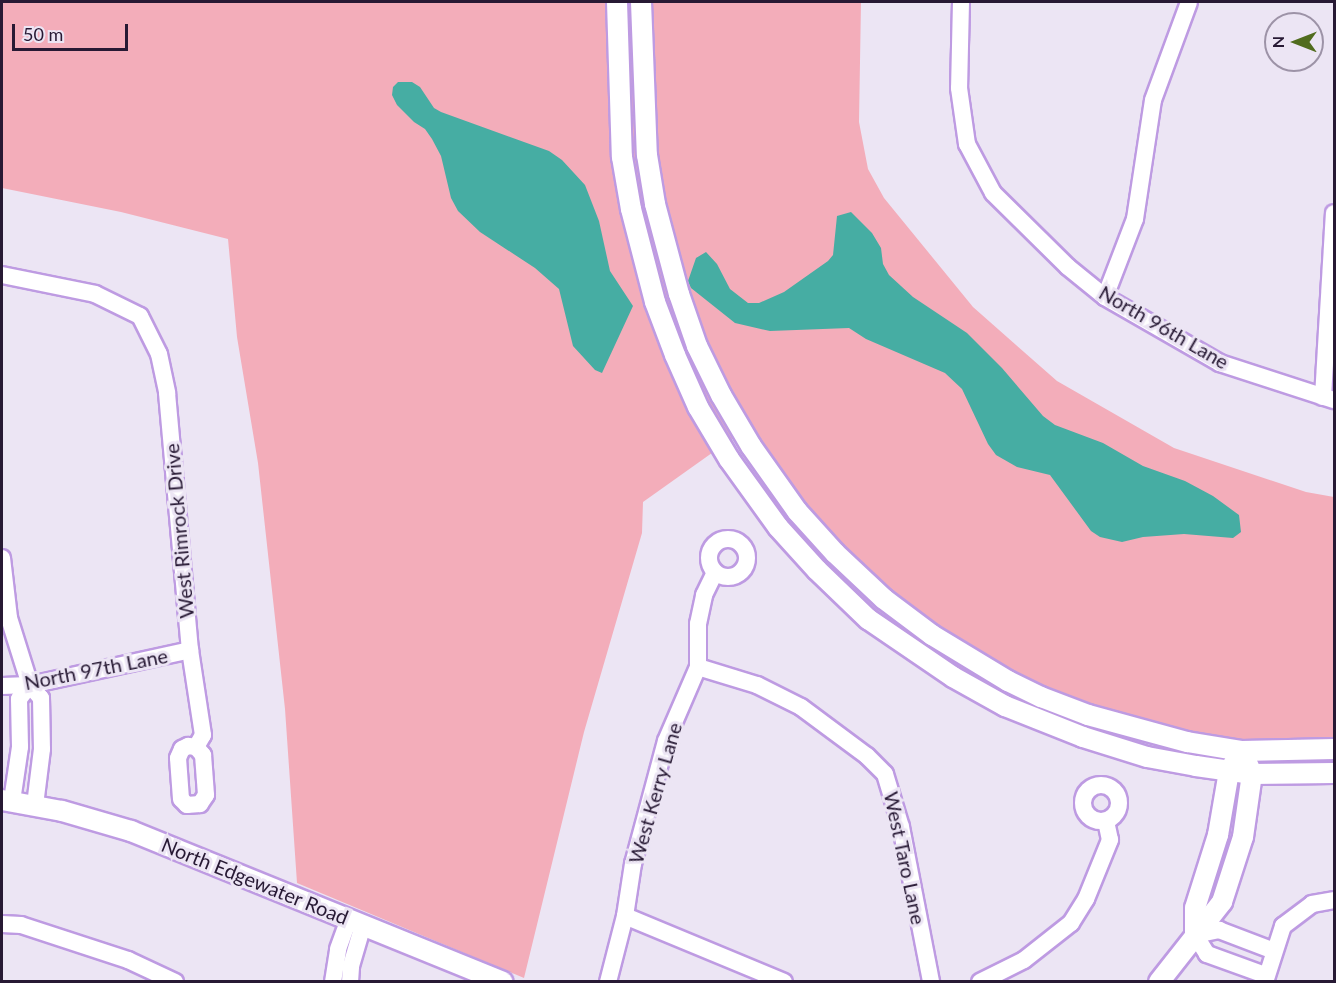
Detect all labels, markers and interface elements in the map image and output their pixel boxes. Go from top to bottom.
scale bar [15,12,130,50]
north arrow [1264,12,1324,72]
text: 50 m [23,23,63,45]
text: N [1268,36,1287,48]
street label: North 96th Lane [1095,280,1233,374]
street label: West Rimrock Drive [159,443,199,619]
street label: North 97th Lane [22,643,170,695]
street label: West Kerry Lane [623,719,687,867]
street label: West Taro Lane [879,789,931,927]
street label: North Edgewater Road [158,832,352,930]

